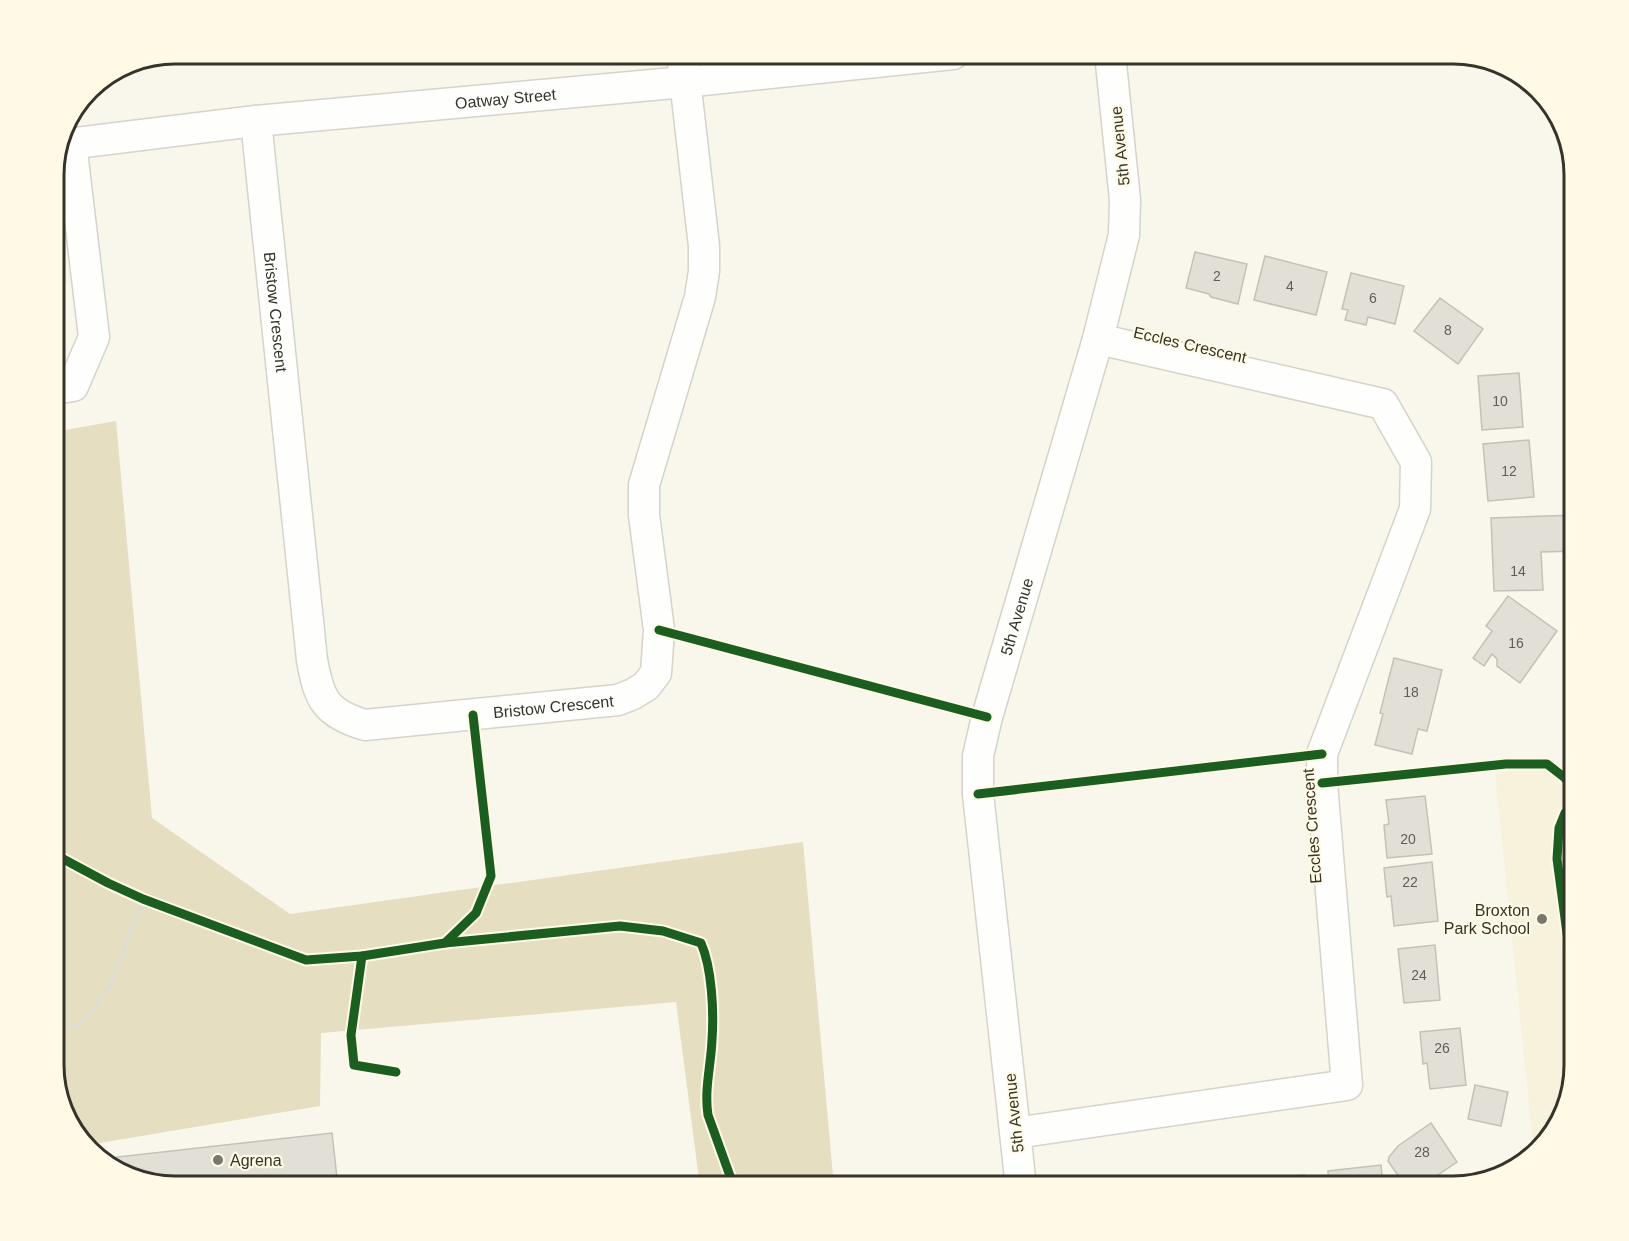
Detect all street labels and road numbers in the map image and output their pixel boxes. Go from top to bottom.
street label: Oatway Street [454,85,557,111]
street label: 5th Avenue [1107,105,1133,187]
street label: Bristow Crescent [261,251,291,374]
street label: Eccles Crescent [1132,324,1249,366]
street label: 5th Avenue [997,576,1036,657]
street label: Bristow Crescent [492,692,615,721]
street label: Eccles Crescent [1299,767,1325,884]
street label: 5th Avenue [1001,1072,1027,1154]

